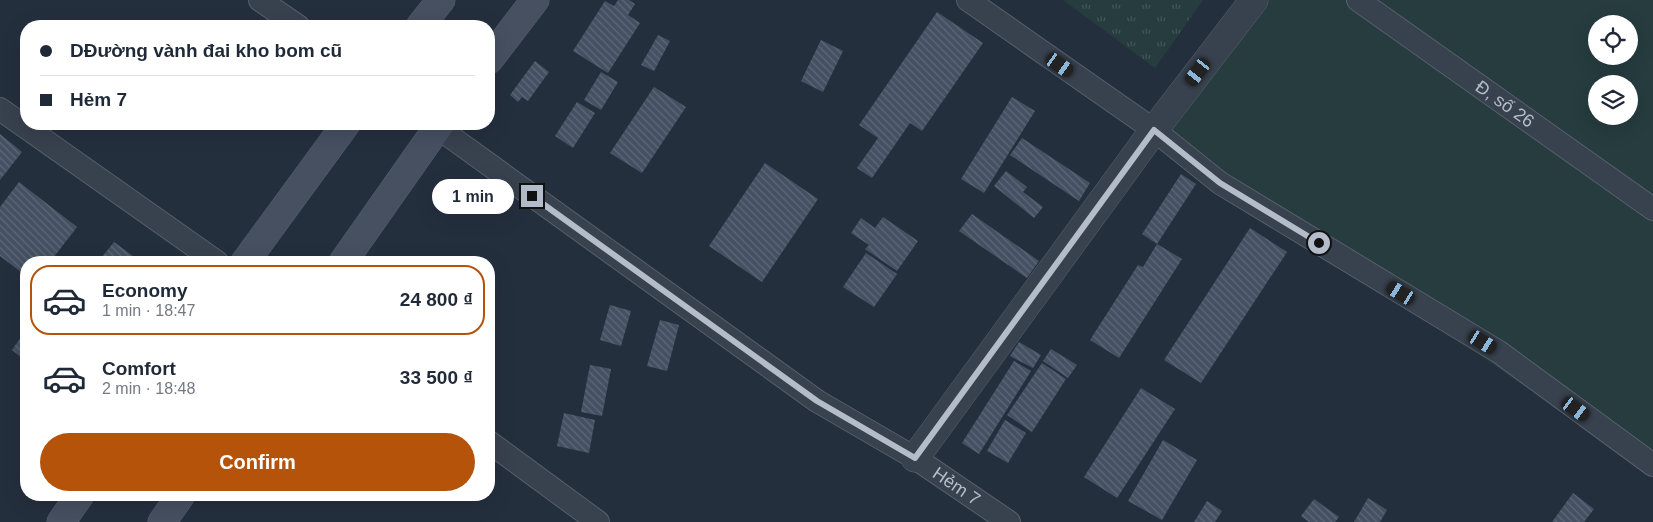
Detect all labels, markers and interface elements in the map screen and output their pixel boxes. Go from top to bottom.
map controls [1588,15,1638,125]
button: locate [1588,15,1638,65]
text: DĐường vành đai kho bom cũ [70,40,342,61]
car [1043,50,1076,80]
car [1182,56,1213,88]
button: layers [1588,75,1638,125]
street label: Đ, số 26 [1472,77,1538,132]
text: Hẻm 7 [70,89,127,110]
callout: 1 min [432,178,514,214]
route end [521,185,543,207]
text: 1 min [452,188,494,205]
route start [1308,232,1330,254]
icon: car [42,278,87,323]
car [1384,279,1417,307]
text: Economy [102,280,188,301]
text: 24 800 ₫ [400,289,473,310]
text: 1 min · 18:47 [102,302,195,319]
car [1466,328,1499,356]
icon: car [42,356,87,401]
text: Comfort [102,358,176,379]
text: 33 500 ₫ [400,367,473,388]
text: 2 min · 18:48 [102,380,195,397]
car [1559,394,1592,424]
button: Confirm [40,433,475,491]
street label: Hẻm 7 [929,463,984,509]

